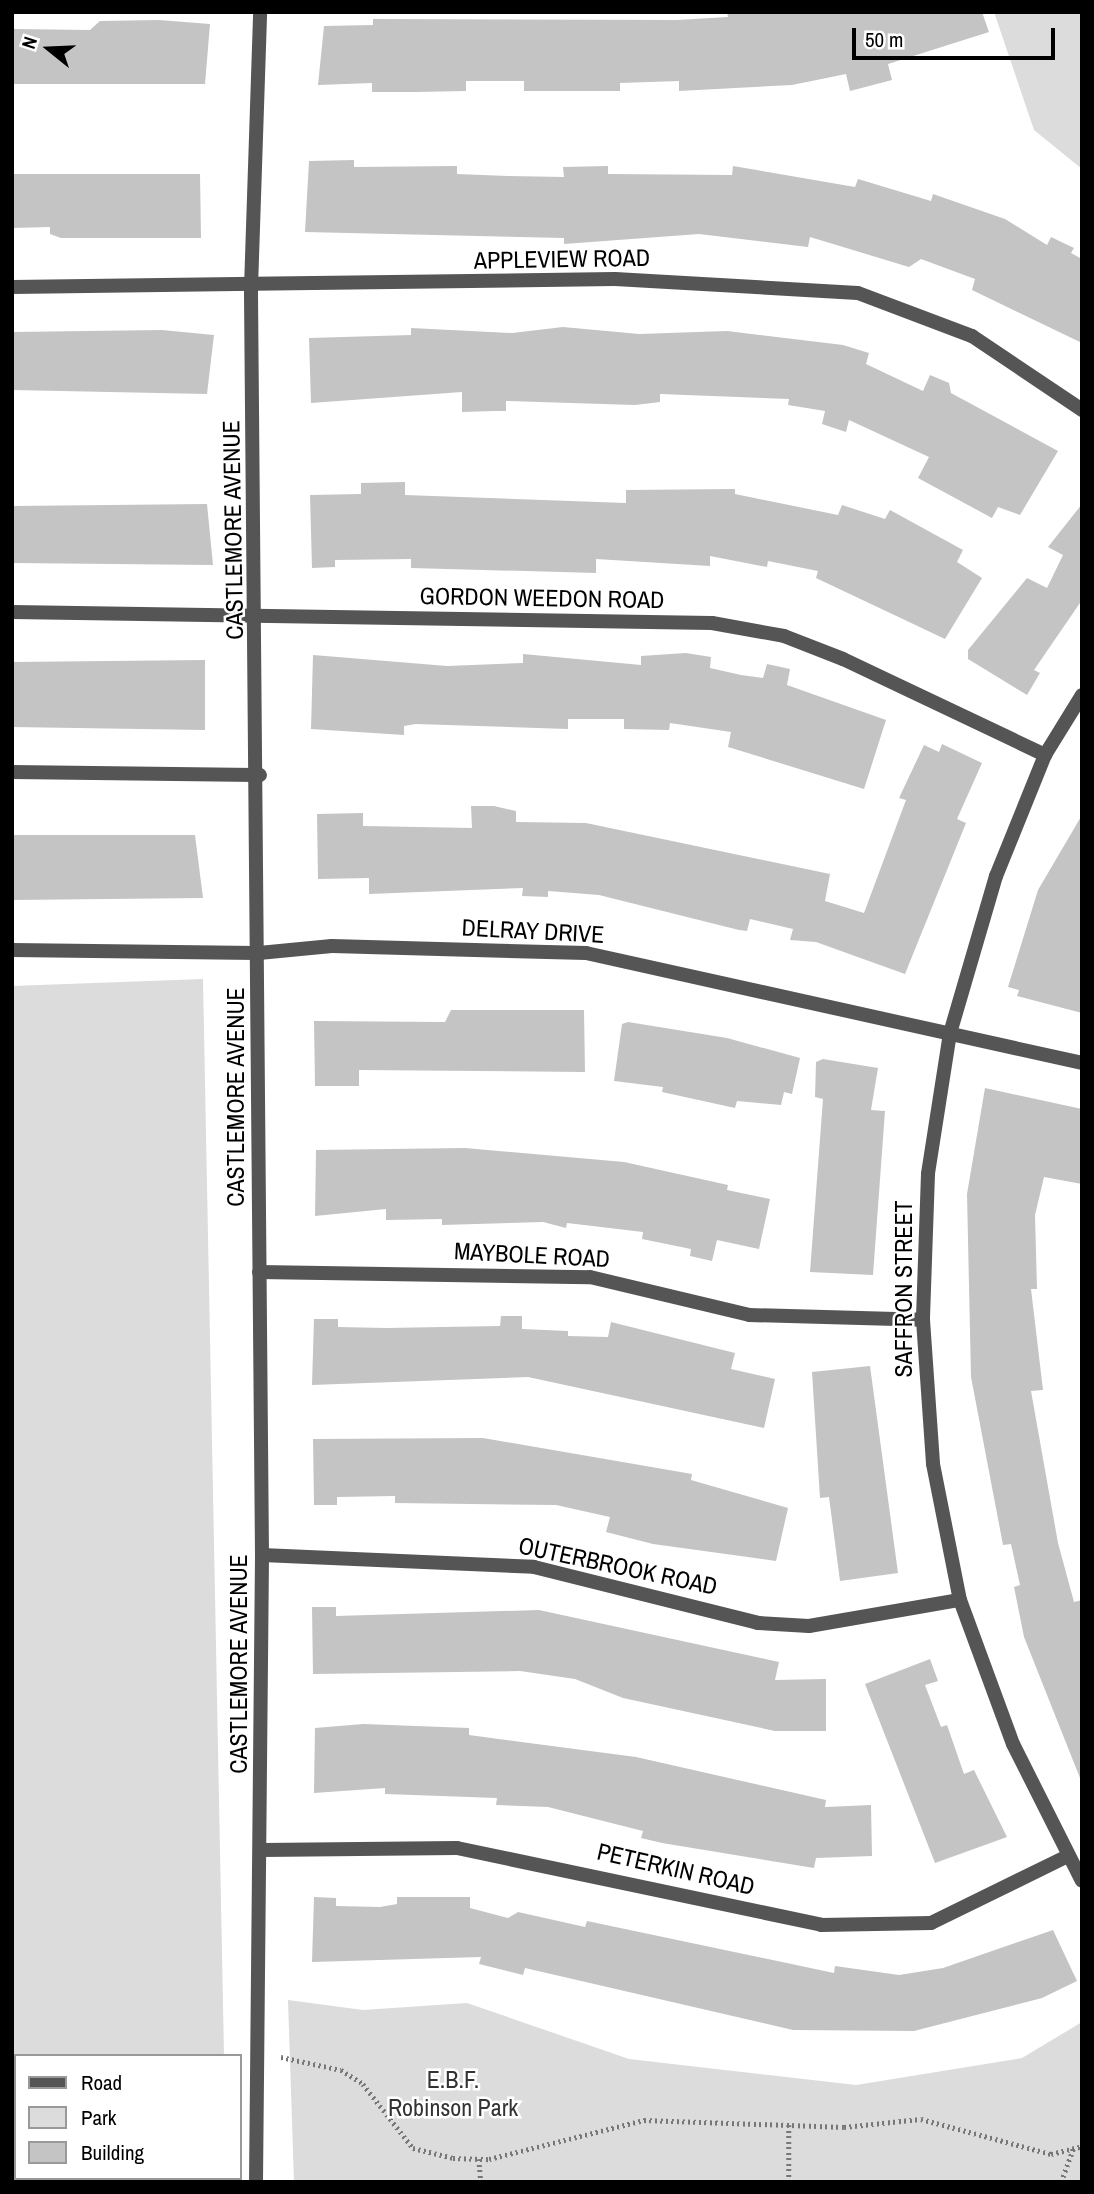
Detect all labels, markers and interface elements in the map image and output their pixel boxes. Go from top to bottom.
north arrow [14,14,84,84]
scale bar [856,14,1059,58]
text: 50 m [865,25,903,54]
text: N [15,33,43,52]
street label: APPLEVIEW ROAD [474,243,650,275]
street label: CASTLEMORE AVENUE [217,419,249,641]
street label: GORDON WEEDON ROAD [419,581,665,615]
street label: DELRAY DRIVE [461,913,605,949]
street label: CASTLEMORE AVENUE [222,987,250,1207]
street label: SAFFRON STREET [890,1200,918,1378]
street label: MAYBOLE ROAD [453,1237,611,1273]
street label: OUTERBROOK ROAD [516,1531,720,1601]
street label: CASTLEMORE AVENUE [225,1554,253,1774]
street label: PETERKIN ROAD [594,1837,758,1901]
legend [14,2054,242,2180]
park label: E.B.F. Robinson Park [388,2066,518,2122]
text: Road [81,2068,122,2097]
text: Park [81,2103,116,2132]
text: Building [81,2138,144,2167]

